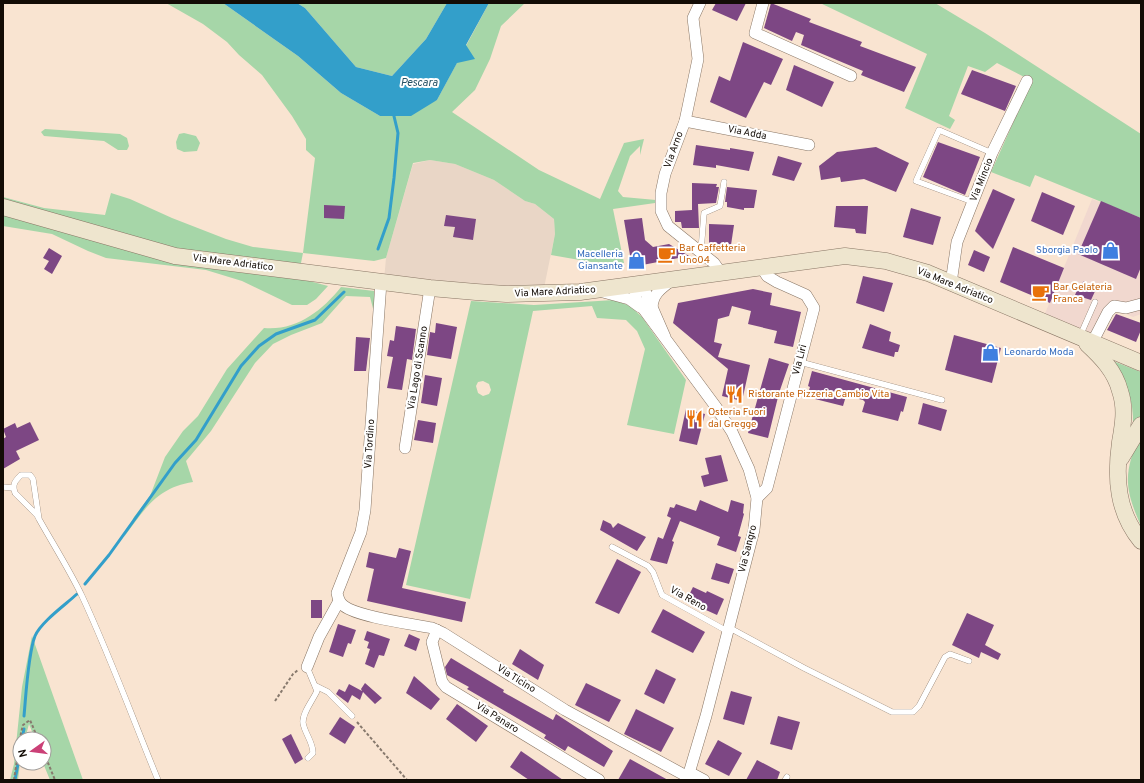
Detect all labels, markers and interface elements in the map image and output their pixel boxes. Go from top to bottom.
water label: Pescara [400,76,438,90]
street label: Via Adda [726,123,768,143]
street label: Via Arno [661,129,687,170]
street label: Via Mincio [967,156,997,204]
shop icon: Sborgia Paolo [1101,240,1121,260]
place label: Bar Caffetteria Uno04 [679,242,745,267]
cafe icon: Bar Caffetteria Uno04 [656,244,676,264]
place label: Sborgia Paolo [1036,244,1098,257]
place label: Macelleria Giansante [577,248,623,273]
shop icon: Macelleria Giansante [626,250,646,270]
street label: Via Mare Adriatico [192,252,275,274]
street label: Via Mare Adriatico [915,265,996,307]
place label: Bar Gelateria Franca [1053,281,1112,306]
street label: Via Mare Adriatico [514,283,596,301]
cafe icon: Bar Gelateria Franca [1030,283,1050,303]
street label: Via Lago di Scanno [405,325,431,411]
shop icon: Leonardo Moda [981,342,1001,362]
street label: Via Liri [790,343,810,377]
place label: Leonardo Moda [1004,346,1074,359]
restaurant icon: Ristorante Pizzeria Cambio Vita [725,384,745,404]
place label: Ristorante Pizzeria Cambio Vita [748,388,889,401]
place label: Osteria Fuori dal Gregge [708,406,766,431]
restaurant icon: Osteria Fuori dal Gregge [685,408,705,428]
street label: Via Tordino [362,418,378,469]
street label: Via Sangro [736,523,760,574]
street label: Via Reno [667,584,709,615]
street label: Via Ticino [494,662,538,696]
street label: Via Panaro [473,700,521,737]
north arrow [12,731,52,771]
text: N [16,748,31,759]

